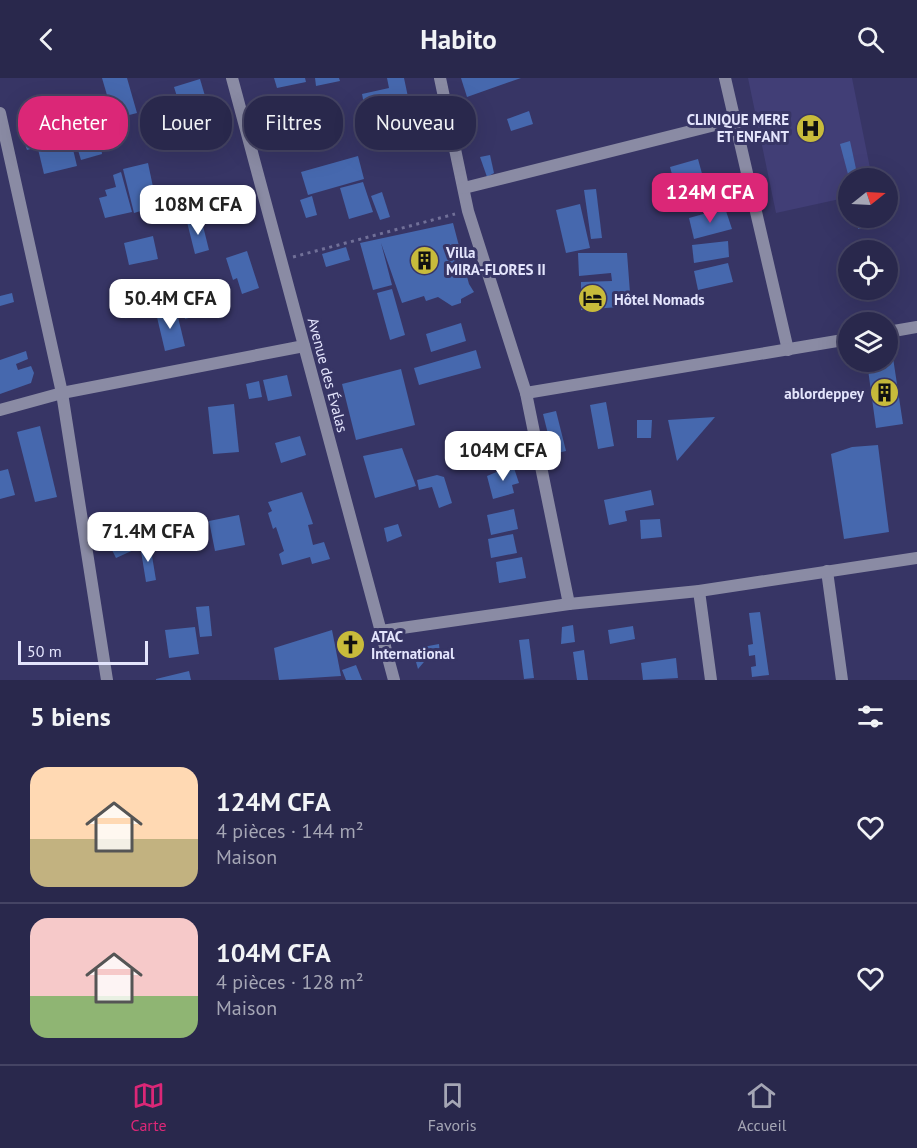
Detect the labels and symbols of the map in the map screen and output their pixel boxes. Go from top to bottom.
place label: CLINIQUE MERE ET ENFANT [687,110,789,146]
hospital icon: CLINIQUE MERE ET ENFANT [794,112,826,144]
north arrow [838,168,898,228]
pin: 124M CFA [648,173,772,224]
pin: 108M CFA [136,185,260,236]
place label: Villa MIRA-FLORES II [445,243,546,279]
building icon: Villa MIRA-FLORES II [409,245,441,277]
pin: 50.4M CFA [101,279,239,330]
hotel icon: Hôtel Nomads [577,283,609,315]
place label: Hôtel Nomads [614,290,705,309]
street label: Avenue des Évalas [304,316,352,434]
building icon: ablordeppey [869,377,901,409]
place label: ablordeppey [784,384,865,403]
pin: 104M CFA [441,431,565,482]
pin: 71.4M CFA [79,512,217,563]
place label: ATAC International [371,627,455,663]
church icon: ATAC International [334,629,366,661]
scale bar [18,638,148,666]

